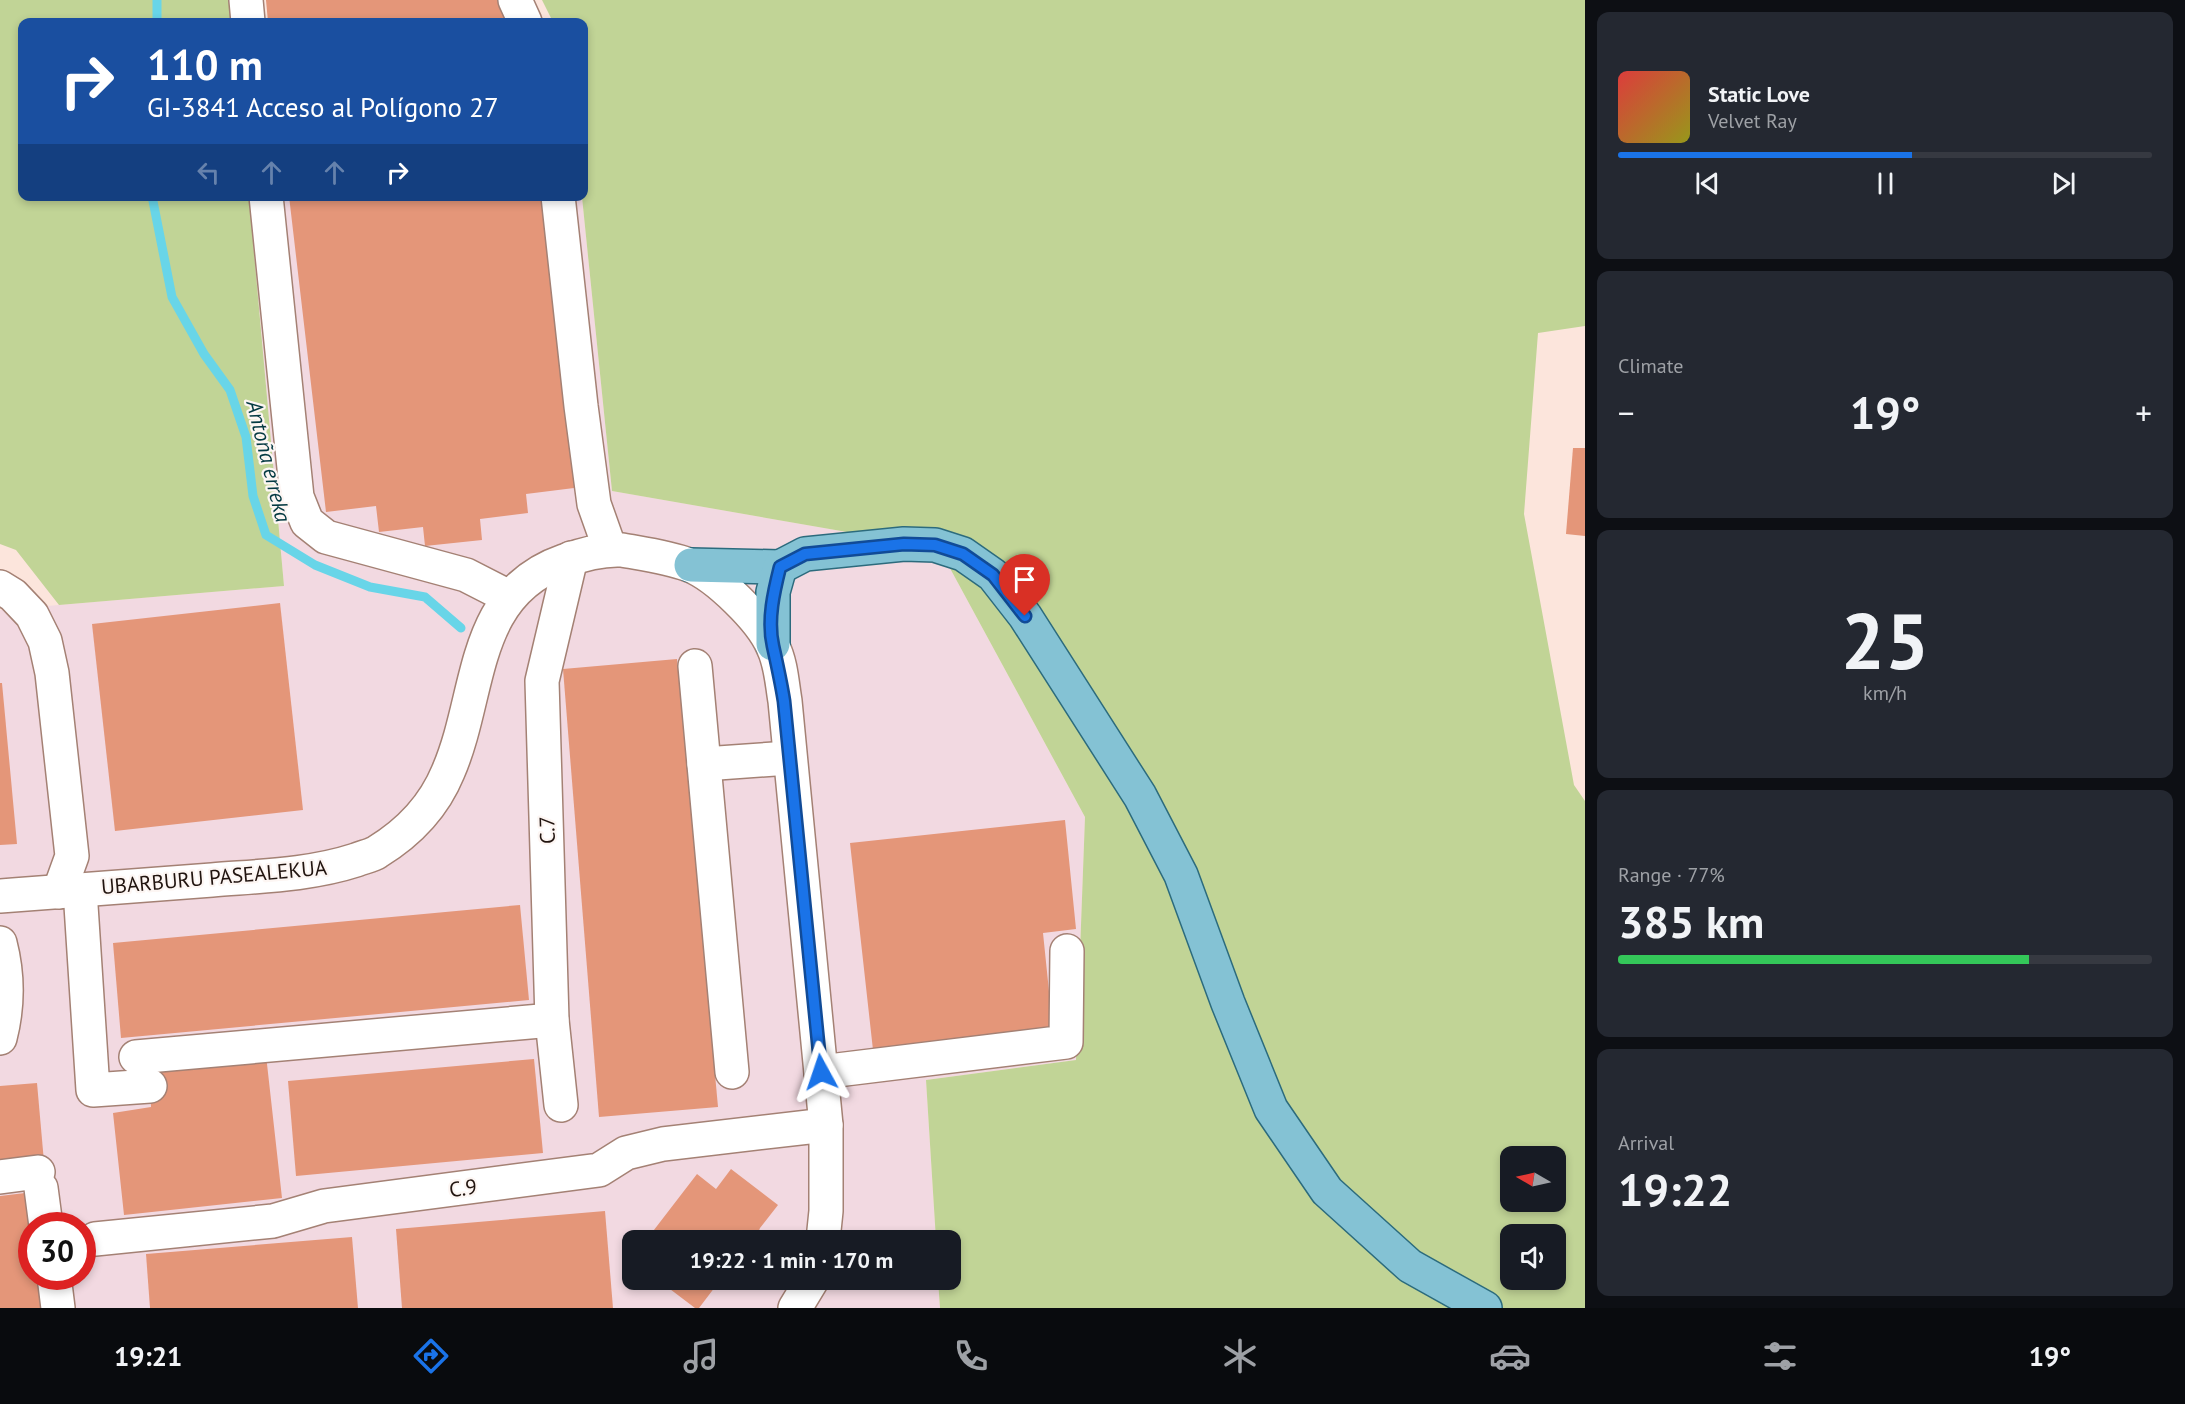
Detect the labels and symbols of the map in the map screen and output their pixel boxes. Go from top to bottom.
water label: Antoña erreka [240,396,298,525]
pin [999,554,1050,616]
street label: C.7 [533,816,561,844]
street label: UBARBURU PASEALEKUA [100,854,329,900]
position arrow [789,1040,853,1104]
north arrow [1500,1146,1566,1212]
street label: C.9 [447,1173,479,1203]
speed limit sign: 30 [18,1212,96,1290]

